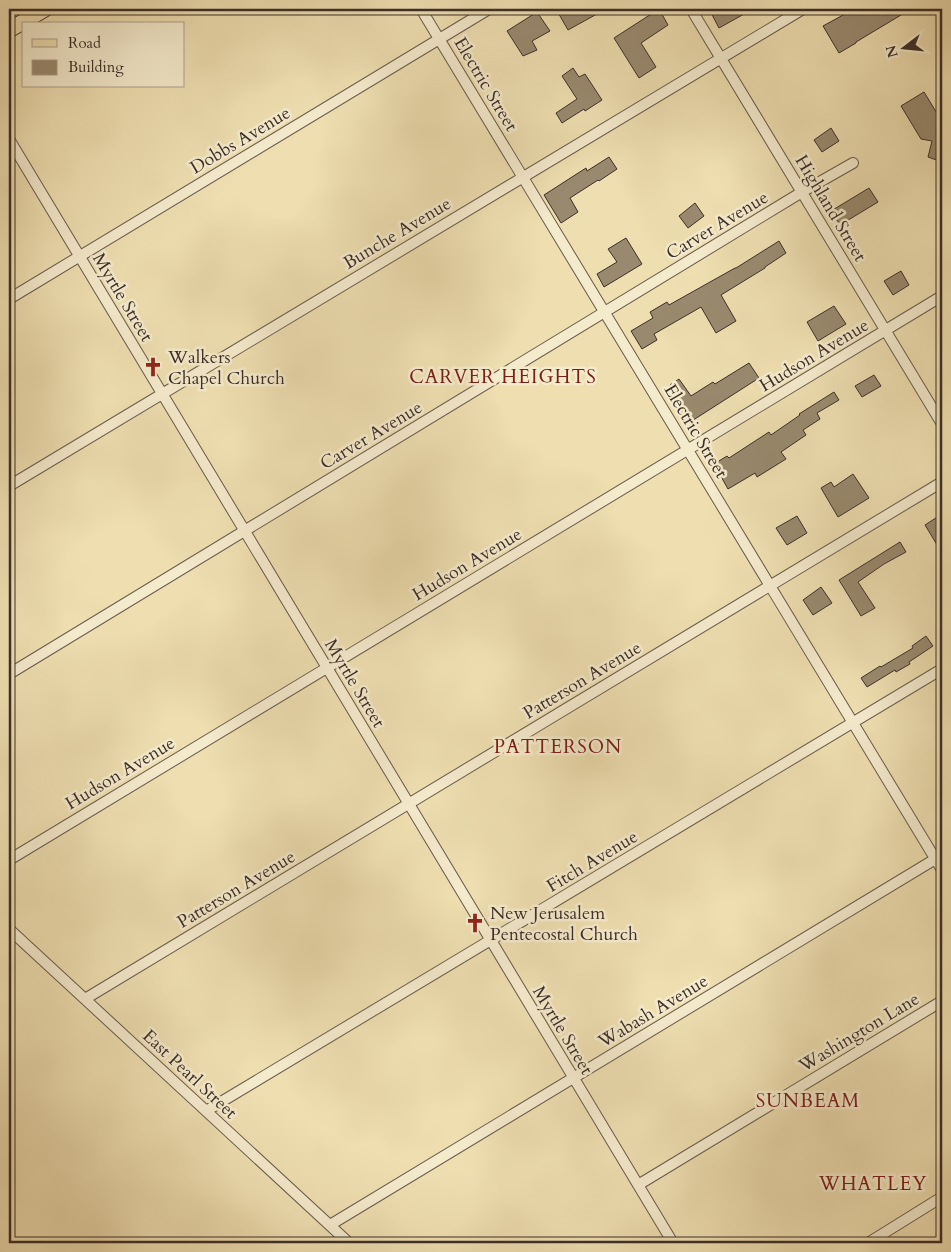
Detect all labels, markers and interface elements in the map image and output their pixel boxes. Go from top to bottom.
legend [22,22,185,88]
north arrow [878,22,928,72]
text: Road [68,33,101,53]
street label: Electric Street [448,33,524,136]
text: N [881,43,903,60]
text: Building [68,57,124,77]
street label: Dobbs Avenue [185,101,295,180]
street label: Highland Street [789,150,872,267]
street label: Carver Avenue [661,185,773,266]
street label: Bunche Avenue [339,191,456,276]
street label: Myrtle Street [86,248,159,347]
street label: Hudson Avenue [755,313,874,398]
place label: Walkers Chapel Church [167,345,285,391]
church icon: Walkers Chapel Church [142,356,164,378]
district label: CARVER HEIGHTS [409,364,597,390]
street label: Electric Street [658,380,734,483]
street label: Carver Avenue [315,395,427,476]
street label: Hudson Avenue [408,522,527,607]
street label: Myrtle Street [318,634,391,733]
street label: Patterson Avenue [519,635,646,726]
street label: Hudson Avenue [61,731,180,816]
district label: PATTERSON [494,734,622,760]
street label: Fitch Avenue [542,824,643,898]
street label: Patterson Avenue [173,844,300,935]
place label: New Jerusalem Pentecostal Church [490,901,638,947]
church icon: New Jerusalem Pentecostal Church [464,912,486,934]
street label: Wabash Avenue [593,969,713,1055]
street label: Myrtle Street [526,981,599,1080]
street label: Washington Lane [793,987,924,1079]
street label: East Pearl Street [137,1024,243,1125]
district label: SUNBEAM [756,1088,860,1114]
district label: WHATLEY [818,1171,927,1197]

